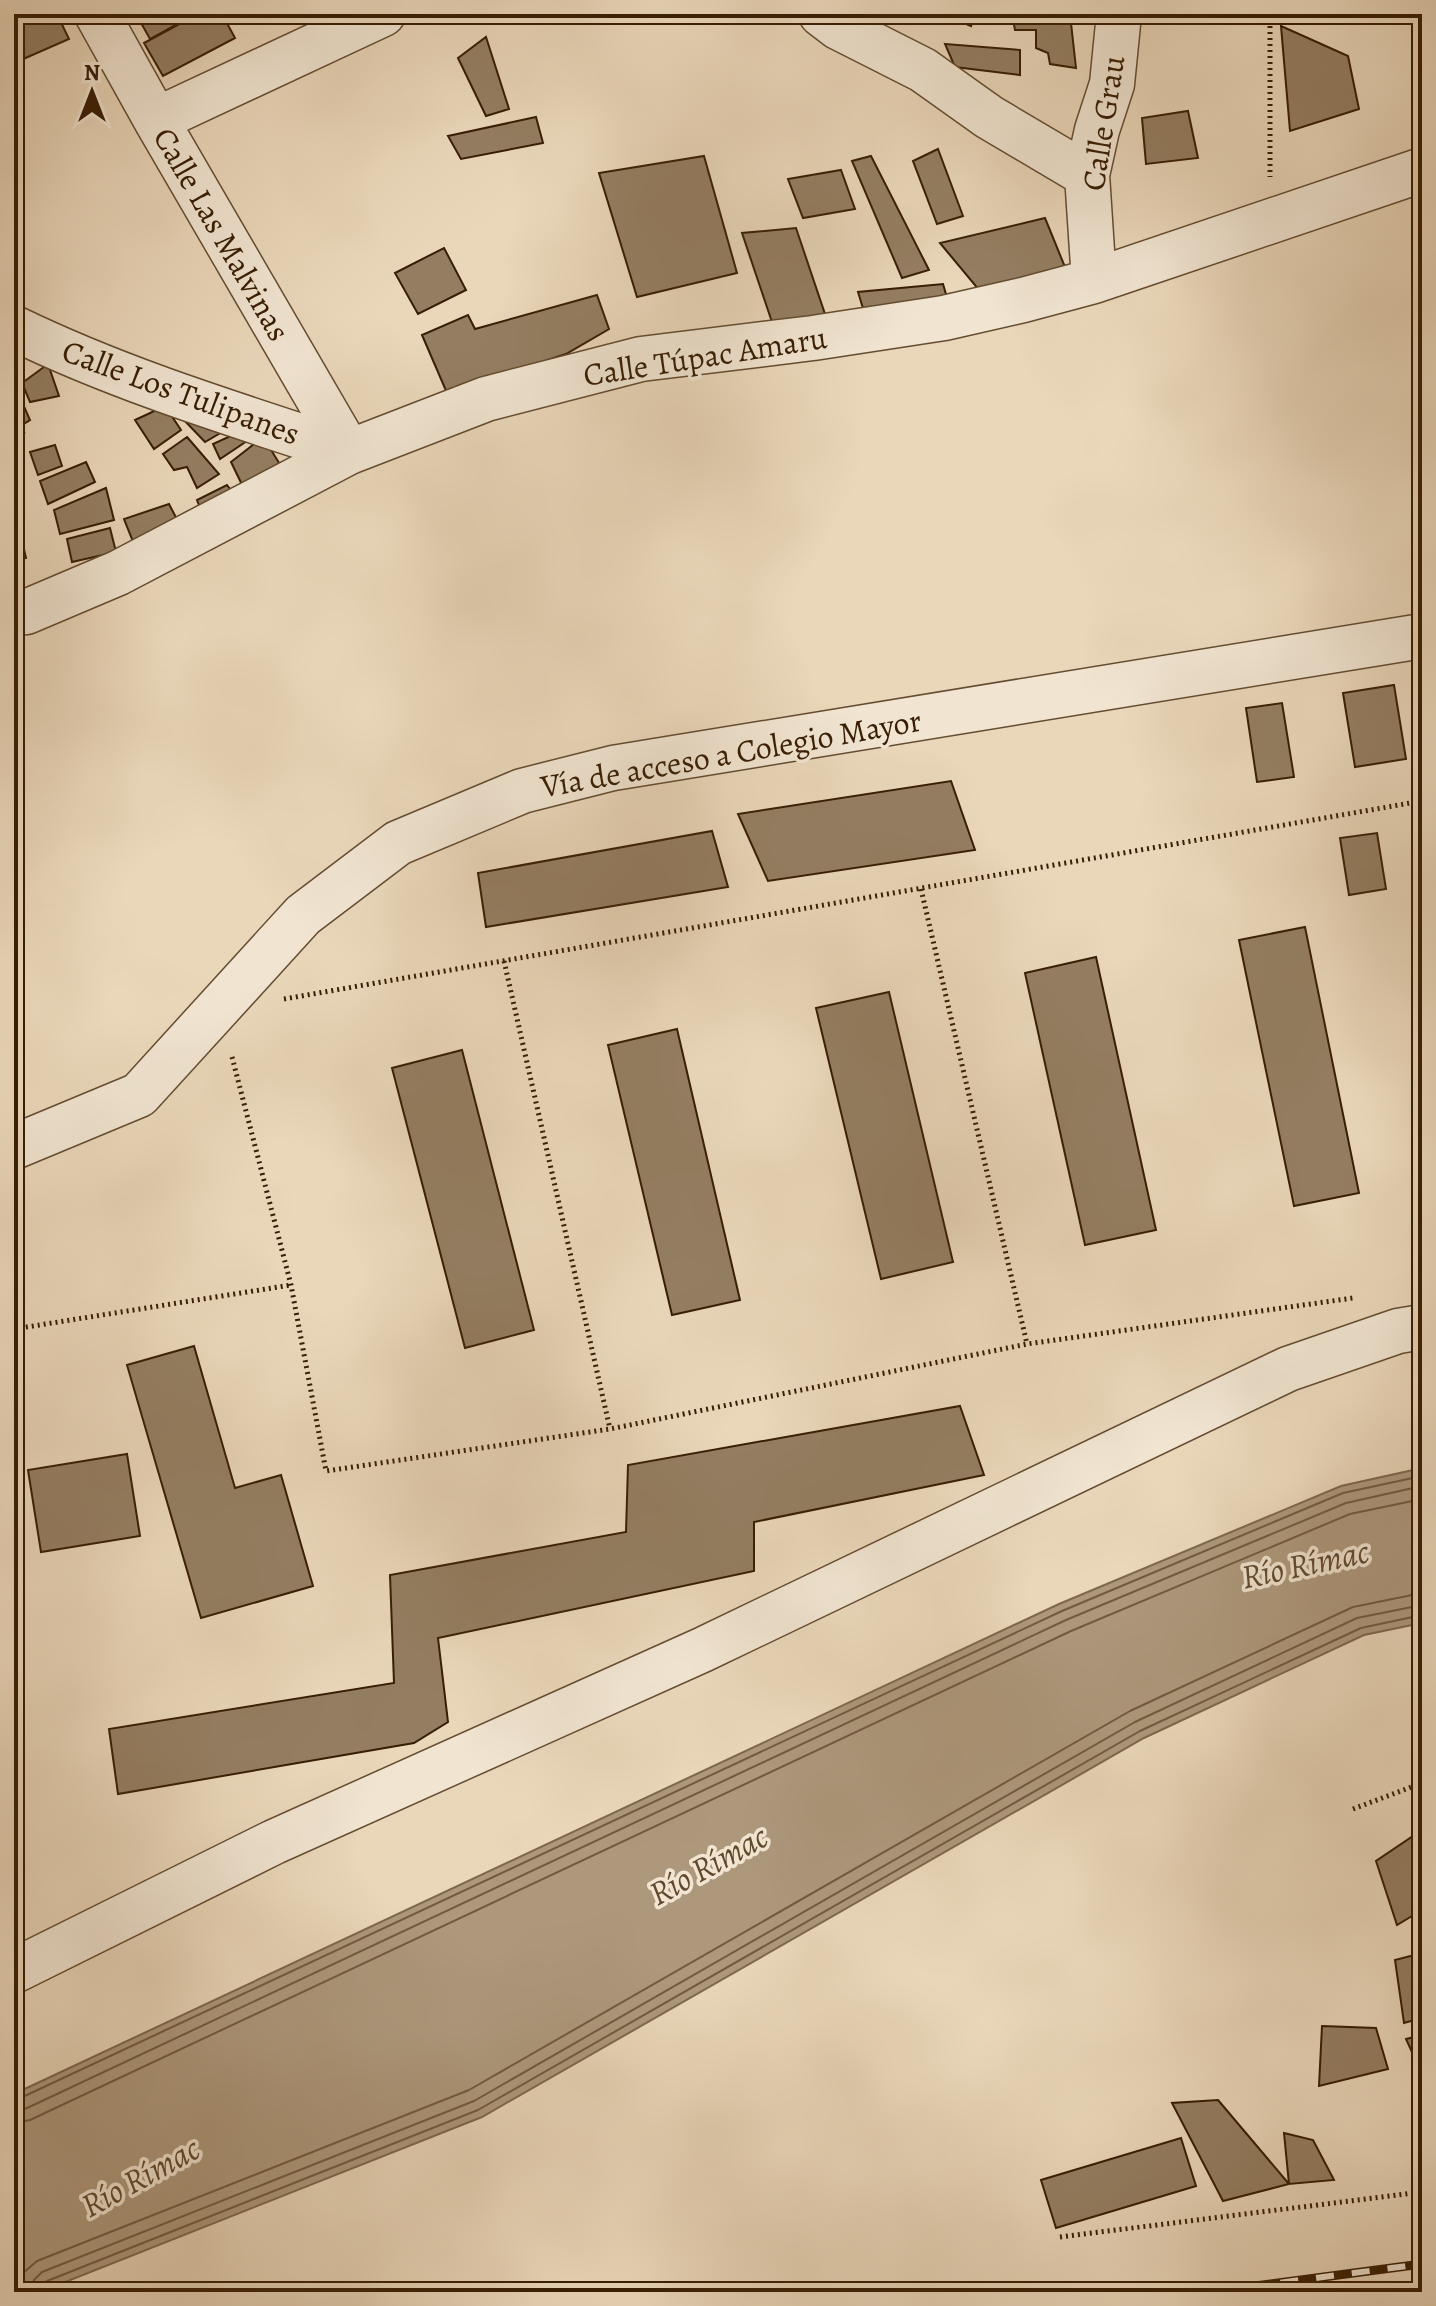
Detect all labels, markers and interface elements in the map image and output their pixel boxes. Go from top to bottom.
north arrow [52,52,132,132]
street label: Calle Grau [1071,52,1135,194]
text: N [84,58,100,88]
street label: Calle Las Malvinas [143,119,301,349]
street label: Calle Túpac Amaru [580,315,831,397]
street label: Calle Los Tulipanes [56,329,306,455]
street label: Vía de acceso a Colegio Mayor [536,698,925,808]
water label: Río Rímac [1237,1528,1373,1600]
water label: Río Rímac [640,1813,776,1917]
water label: Río Rímac [72,2125,208,2229]

